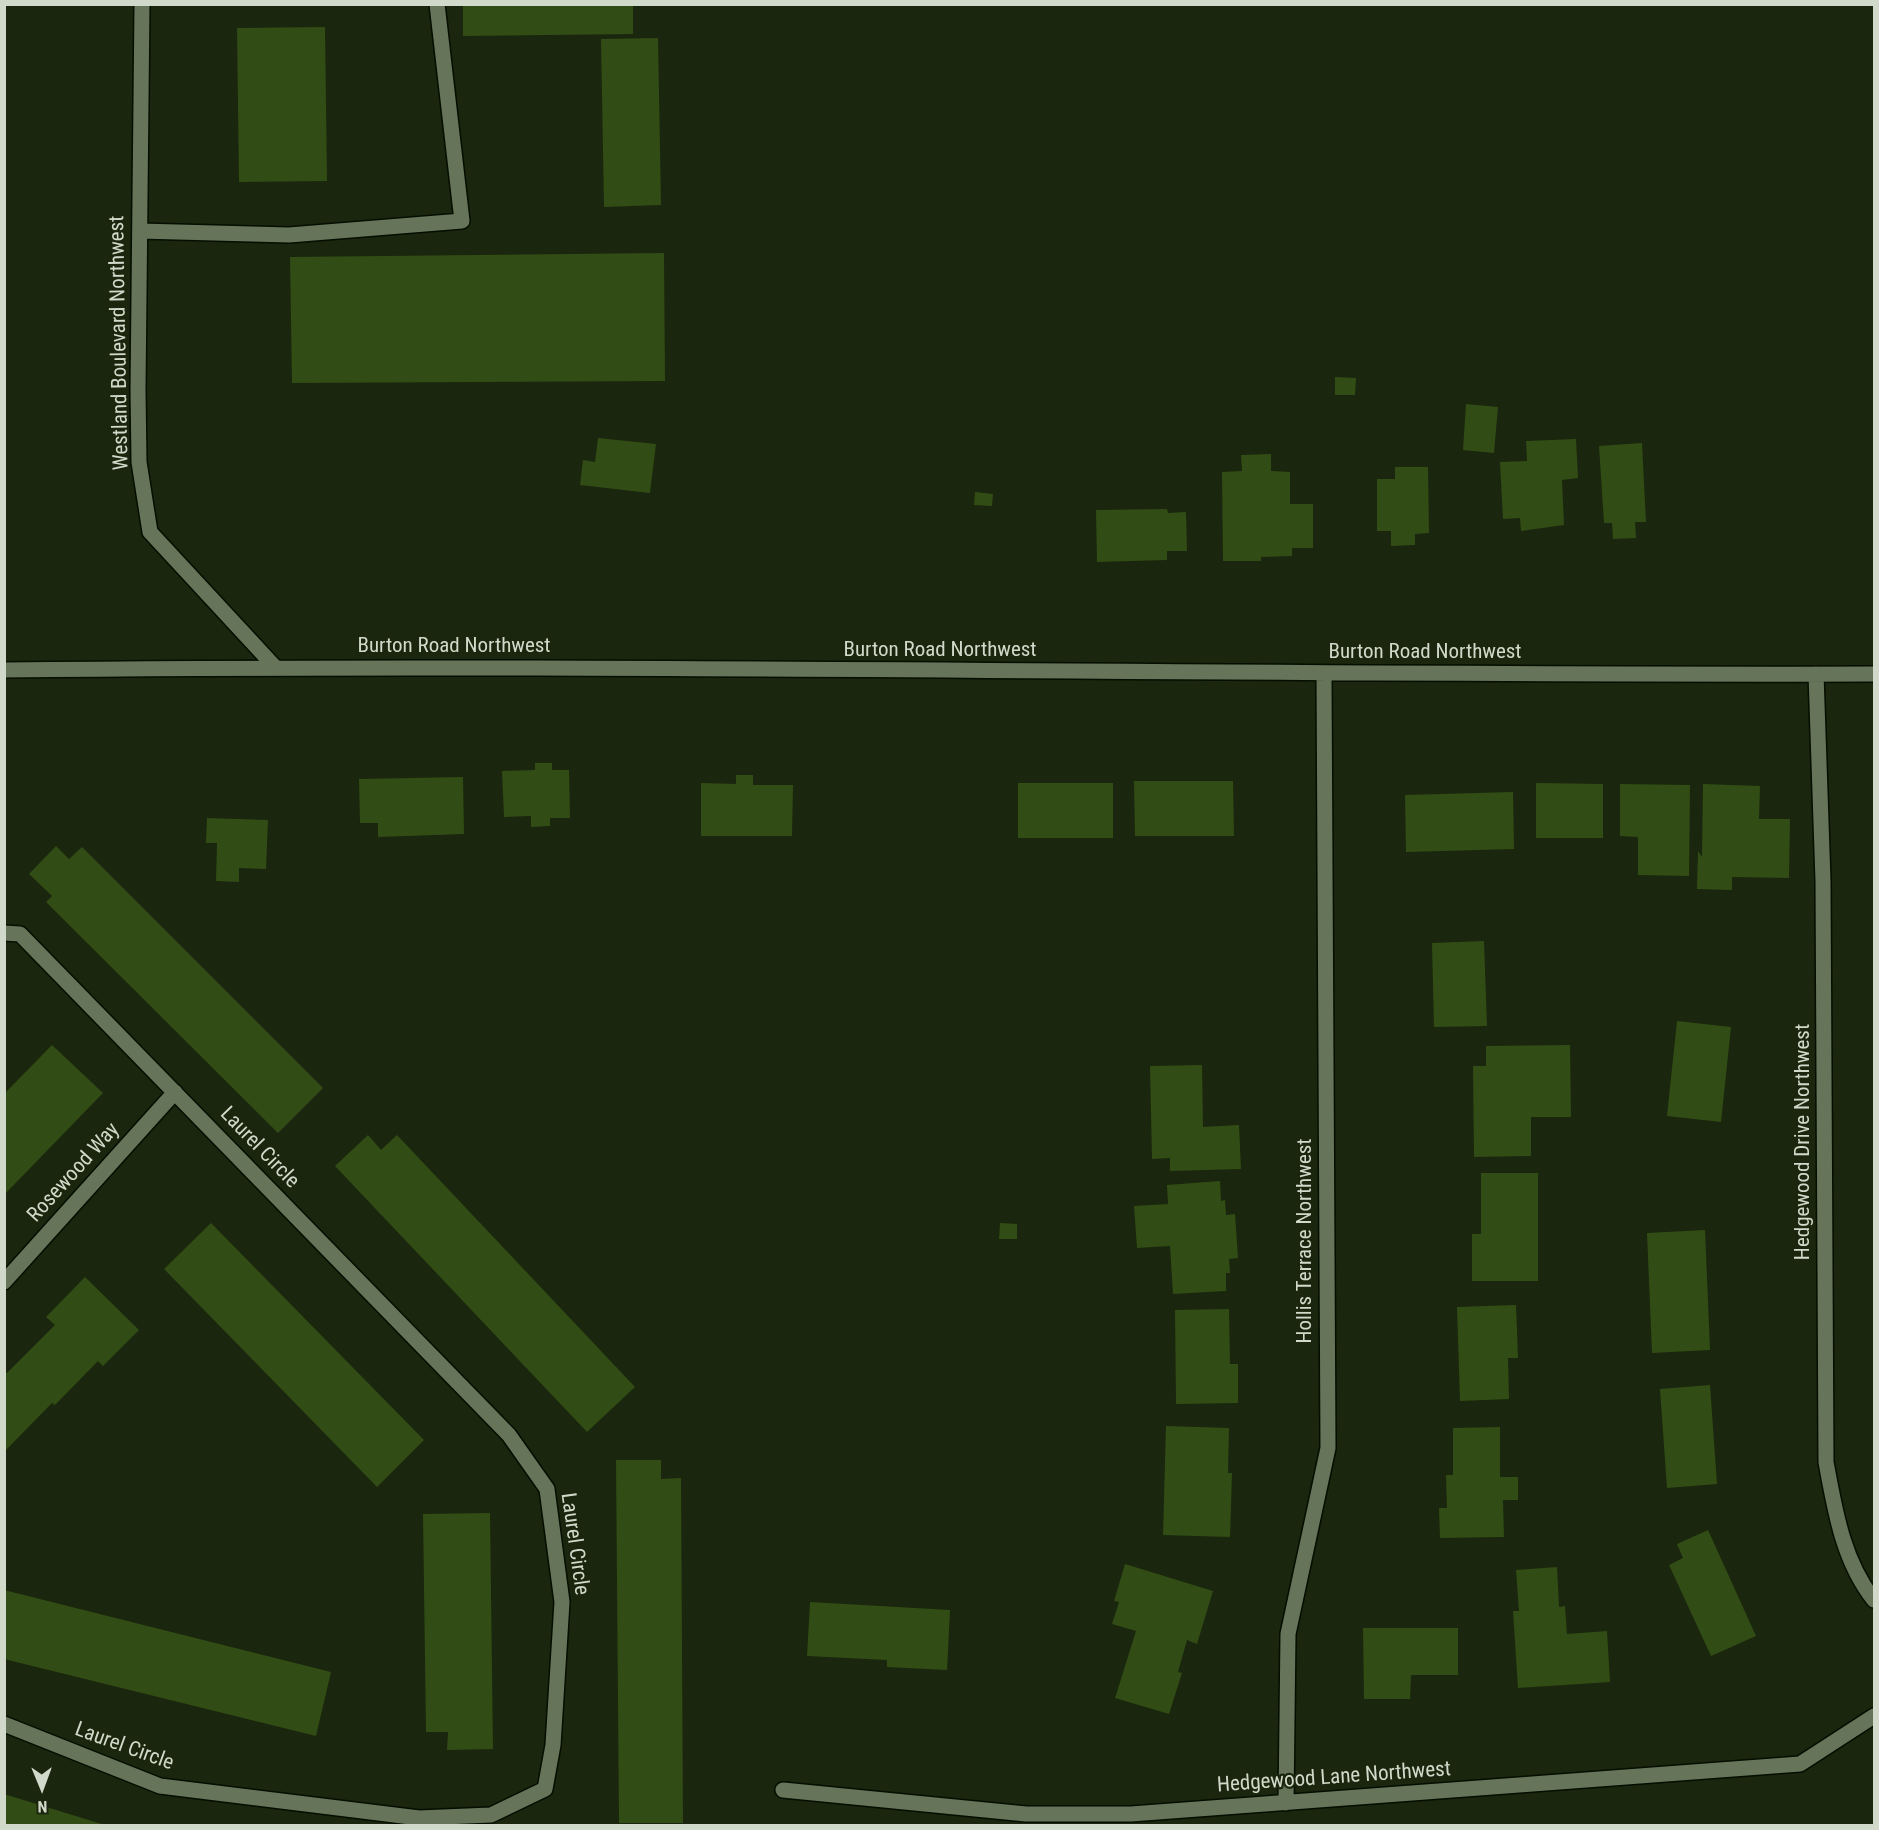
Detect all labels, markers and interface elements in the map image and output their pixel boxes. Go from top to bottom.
street label: Westland Boulevard Northwest [105,215,135,471]
street label: Burton Road Northwest [357,634,551,660]
street label: Burton Road Northwest [843,638,1037,664]
street label: Burton Road Northwest [1328,640,1522,666]
street label: Hedgewood Drive Northwest [1791,1024,1817,1260]
street label: Laurel Circle [214,1102,304,1194]
street label: Rosewood Way [23,1118,125,1228]
street label: Hollis Terrace Northwest [1293,1138,1319,1344]
street label: Laurel Circle [554,1491,594,1597]
street label: Laurel Circle [71,1718,177,1776]
street label: Hedgewood Lane Northwest [1216,1757,1452,1799]
north arrow [12,1758,72,1818]
text: N [37,1797,47,1816]

